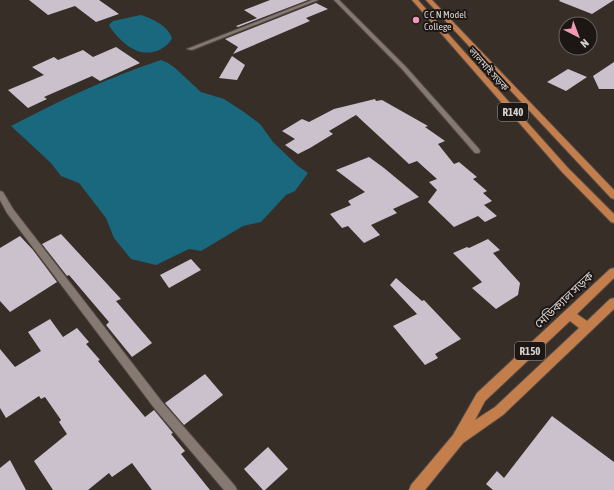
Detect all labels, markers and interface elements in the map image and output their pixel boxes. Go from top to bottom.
place label: C C N Model College [424,9,467,32]
marker: C C N Model College [411,15,421,25]
north arrow [558,16,598,56]
text: N [578,37,591,50]
street label: লালমাই সড়ক [466,45,511,94]
road number: R140 [498,103,528,121]
street label: মেডিক্যাল সড়ক [531,268,597,331]
road number: R150 [515,342,545,360]

